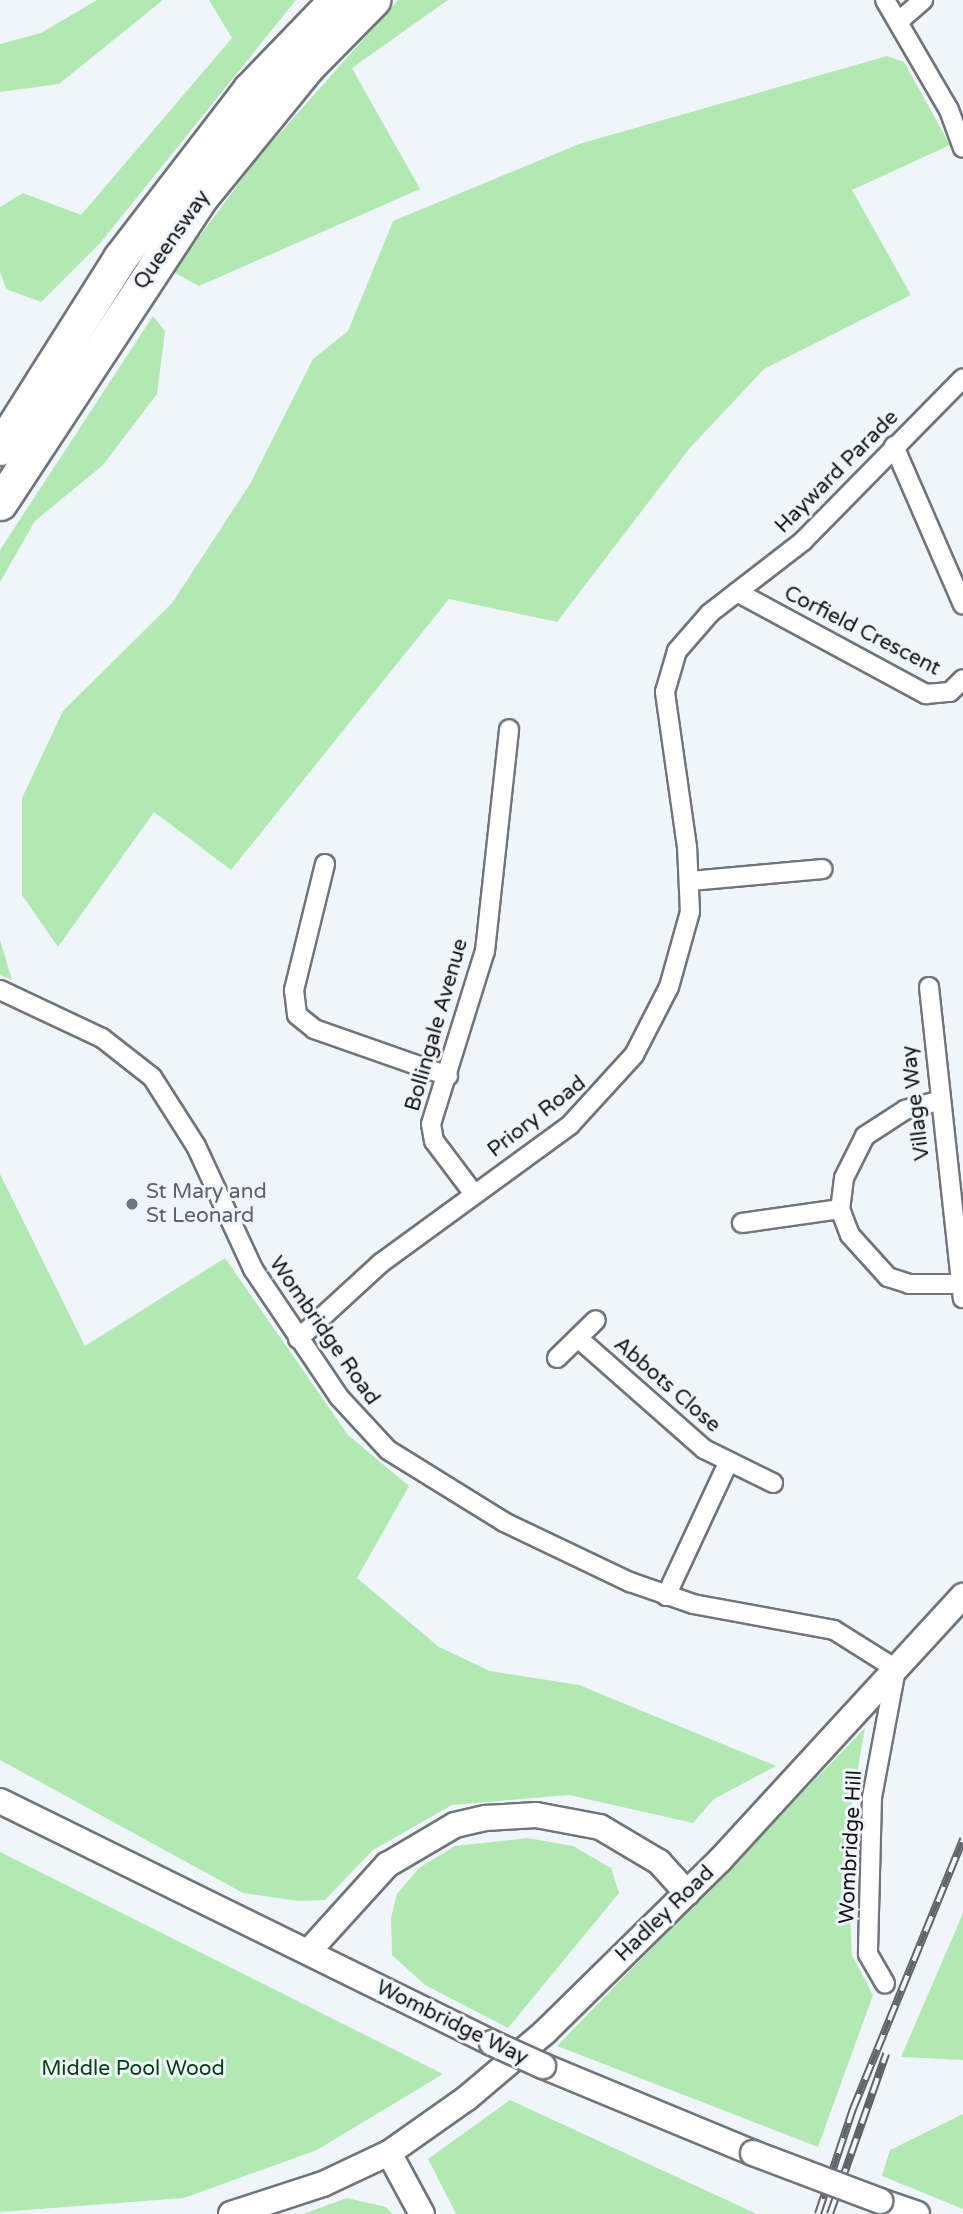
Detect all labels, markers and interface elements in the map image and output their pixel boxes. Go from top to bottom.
street label: Queensway [129,185,215,295]
street label: Hayward Parade [770,405,904,539]
street label: Corfield Crescent [780,581,944,681]
street label: Bollingale Avenue [400,936,474,1114]
street label: Village Way [896,1044,936,1162]
street label: Priory Road [483,1071,591,1163]
place label: St Mary and St Leonard [146,1179,267,1229]
marker: St Mary and St Leonard [124,1196,140,1212]
street label: Wombridge Road [263,1252,385,1410]
street label: Abbots Close [609,1332,725,1438]
street label: Wombridge Hill [834,1769,868,1925]
street label: Hadley Road [610,1861,720,1967]
street label: Wombridge Way [372,1975,532,2071]
park label: Middle Pool Wood [41,2056,225,2082]

